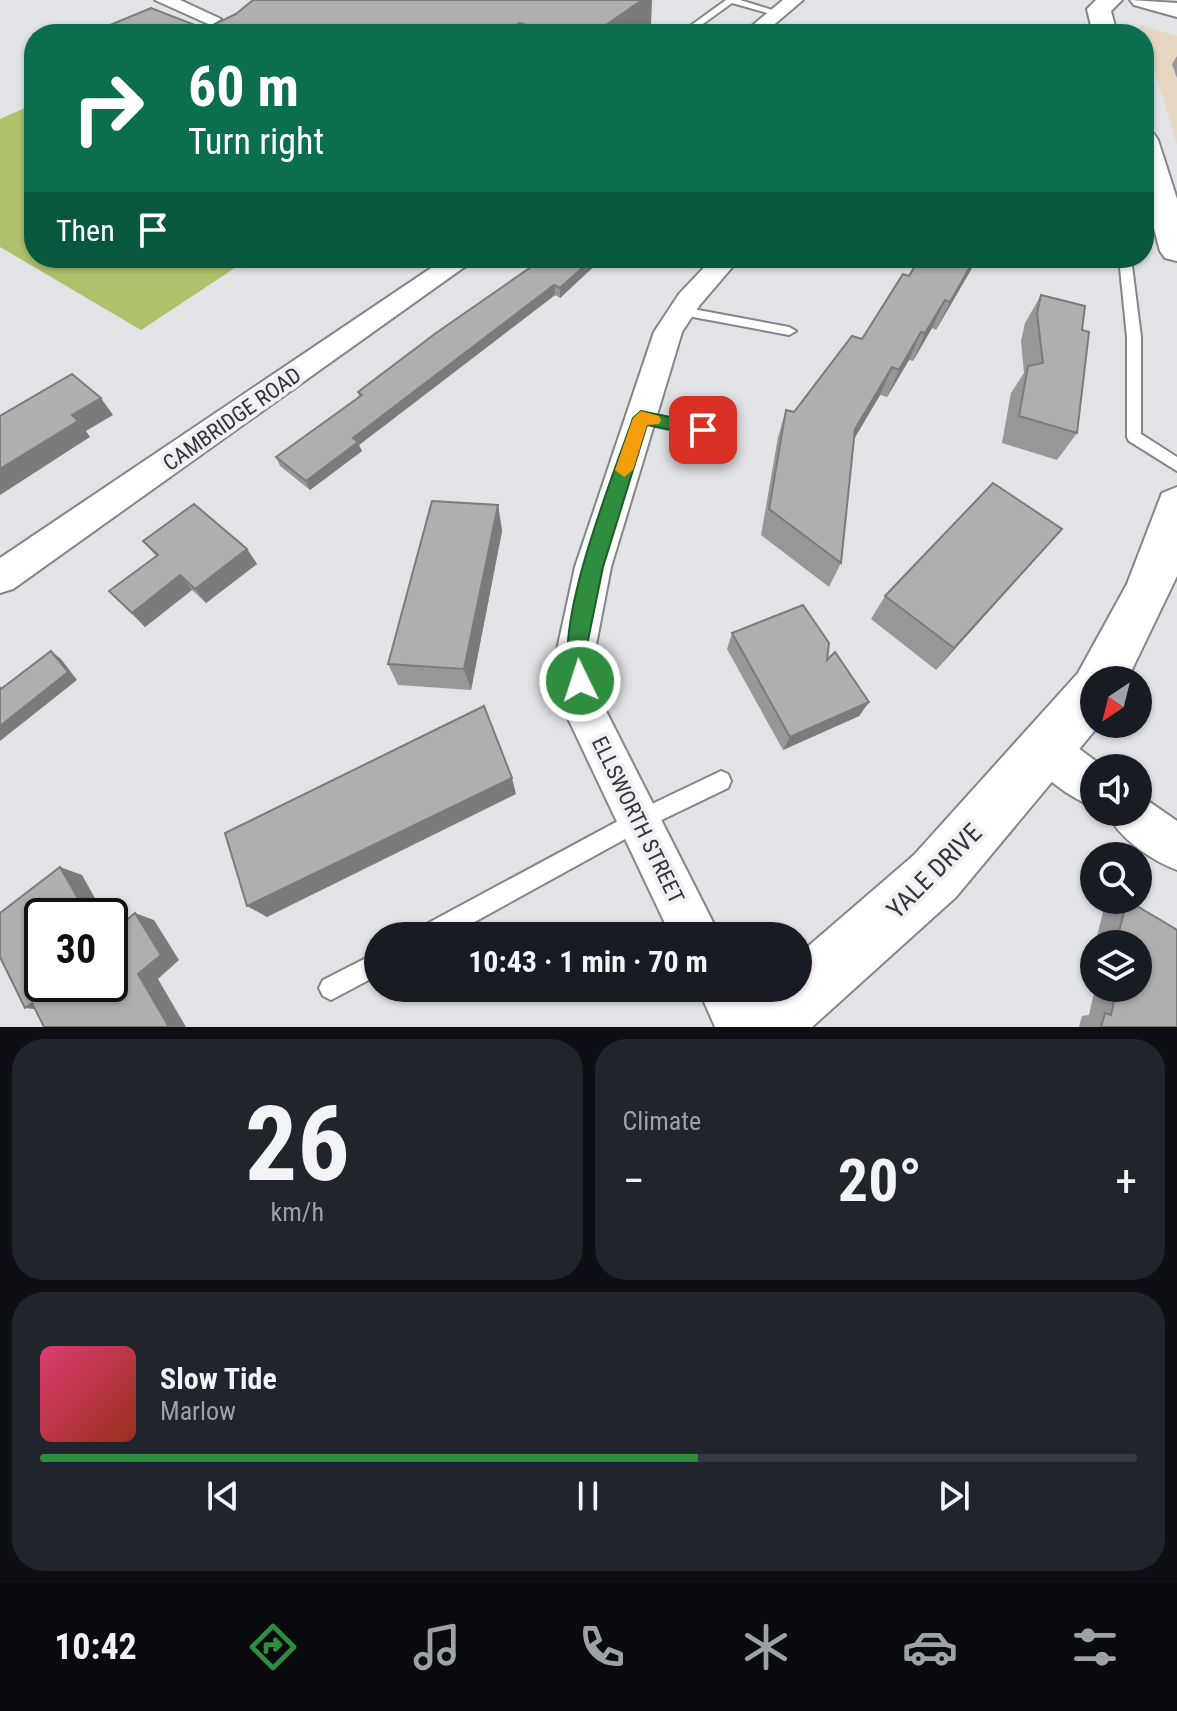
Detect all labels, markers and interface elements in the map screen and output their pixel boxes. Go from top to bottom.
text: 60 m [188,54,299,120]
icon: right [56,56,160,160]
text: Turn right [188,121,324,163]
icon: arrive [131,208,175,252]
text: Then [56,213,115,248]
street label: CAMBRIDGE ROAD [158,362,306,476]
pin [669,396,737,464]
icon: arrive [681,408,725,452]
position arrow [538,639,622,723]
north arrow [1080,666,1152,738]
map controls [1080,666,1152,1002]
street label: ELLSWORTH STREET [587,733,689,907]
button: sound [1080,754,1152,826]
street label: YALE DRIVE [880,817,988,925]
button: search [1080,842,1152,914]
speed limit sign: 30 [24,898,128,1002]
button: layers [1080,930,1152,1002]
text: 10:43 · 1 min · 70 m [468,944,708,979]
text: 26 [245,1084,350,1205]
text: Climate [623,1106,701,1136]
text: 20° [838,1145,922,1216]
text: − [623,1155,645,1207]
text: + [1115,1155,1137,1207]
text: km/h [271,1197,324,1227]
text: Slow Tide [160,1361,277,1396]
text: Marlow [160,1396,236,1426]
icon: previous [201,1474,245,1518]
icon: pause [566,1474,610,1518]
icon: next [932,1474,976,1518]
icon: directions [245,1619,301,1675]
icon: music [409,1619,465,1675]
icon: phone [574,1619,630,1675]
icon: climate [738,1619,794,1675]
icon: car [902,1619,958,1675]
icon: filters [1067,1619,1123,1675]
text: 10:42 [54,1626,137,1668]

